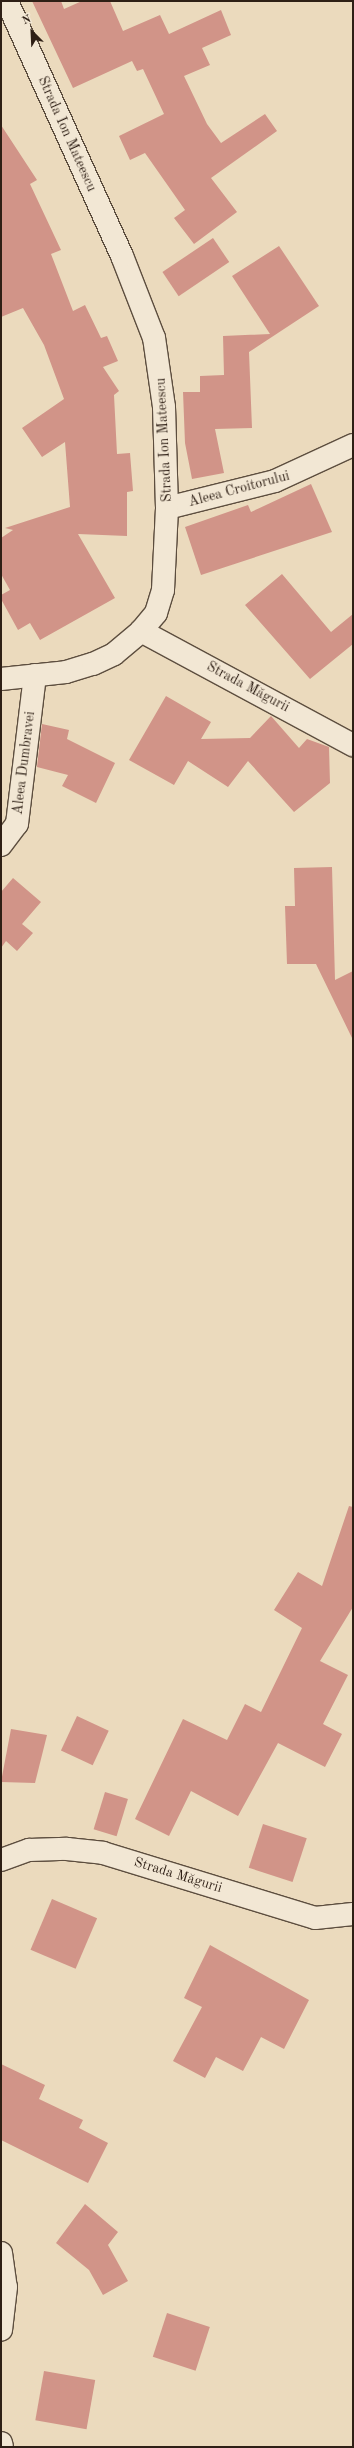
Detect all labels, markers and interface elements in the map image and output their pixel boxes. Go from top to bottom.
north arrow [12,12,52,52]
text: N [21,14,33,27]
street label: Strada Ion Mateescu [34,74,100,194]
street label: Strada Ion Mateescu [152,377,176,503]
street label: Aleea Croitorului [187,467,291,511]
street label: Strada Măgurii [204,658,292,716]
street label: Aleea Dumbravei [9,710,39,816]
street label: Strada Măgurii [132,1854,224,1896]

